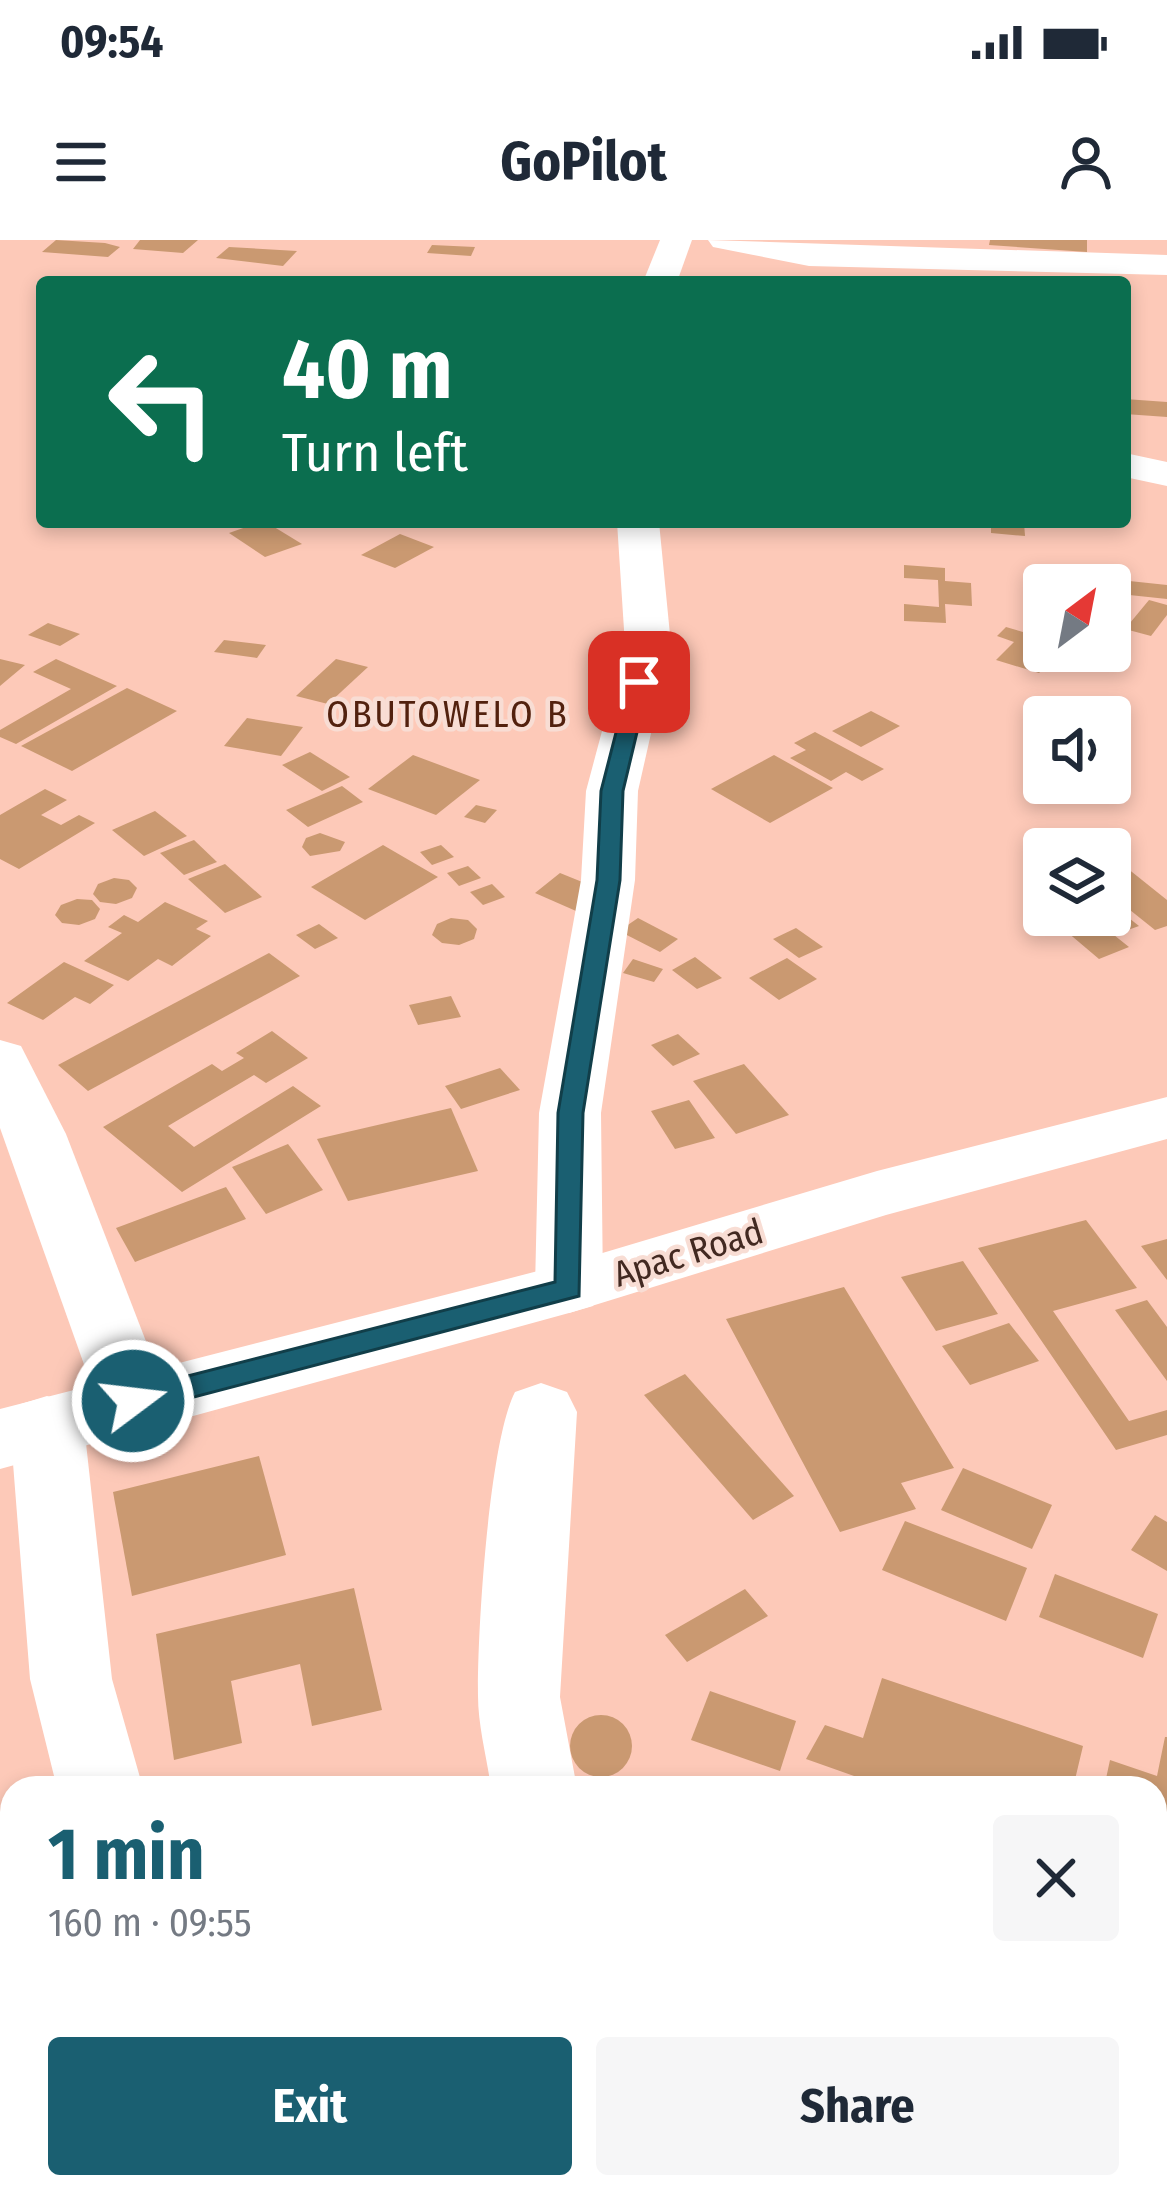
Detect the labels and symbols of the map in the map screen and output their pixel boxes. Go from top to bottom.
north arrow [1023,564,1131,672]
pin [588,631,690,733]
district label: OBUTOWELO B [326,693,570,737]
street label: Apac Road [608,1209,768,1296]
position arrow [70,1338,196,1464]

